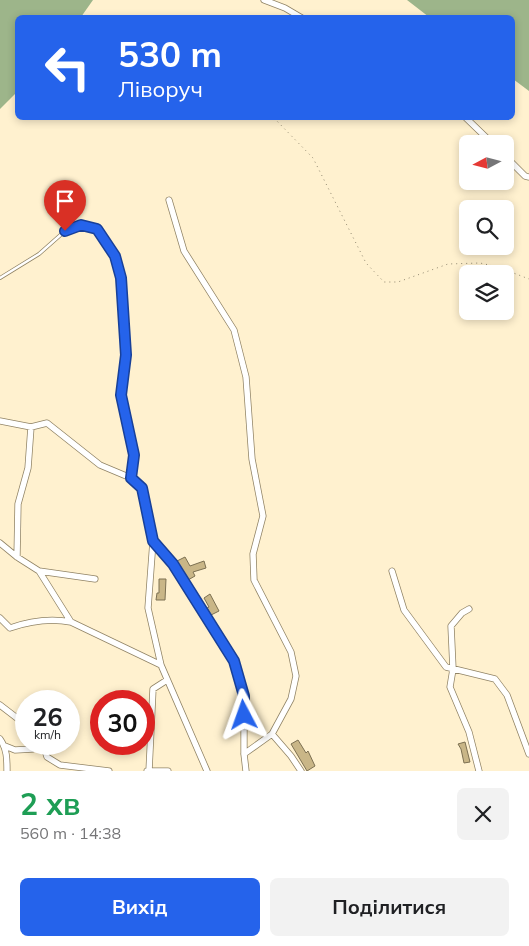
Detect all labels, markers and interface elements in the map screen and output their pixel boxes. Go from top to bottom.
text: 530 m [118,32,222,76]
icon: left [35,35,100,100]
text: Ліворуч [118,75,203,103]
north arrow [459,135,514,190]
map controls [459,135,514,320]
pin [44,180,86,231]
icon: arrive [51,187,79,215]
button: search [459,200,514,255]
button: layers [459,265,514,320]
position arrow [217,688,269,740]
speed limit sign: 30 [90,690,155,755]
text: 26 [32,701,63,732]
text: km/h [34,727,61,742]
text: 2 хв [20,785,80,823]
button: close [457,788,509,840]
text: 560 m · 14:38 [20,823,121,843]
button: Вихід [20,878,260,936]
button: Поділитися [270,878,509,936]

